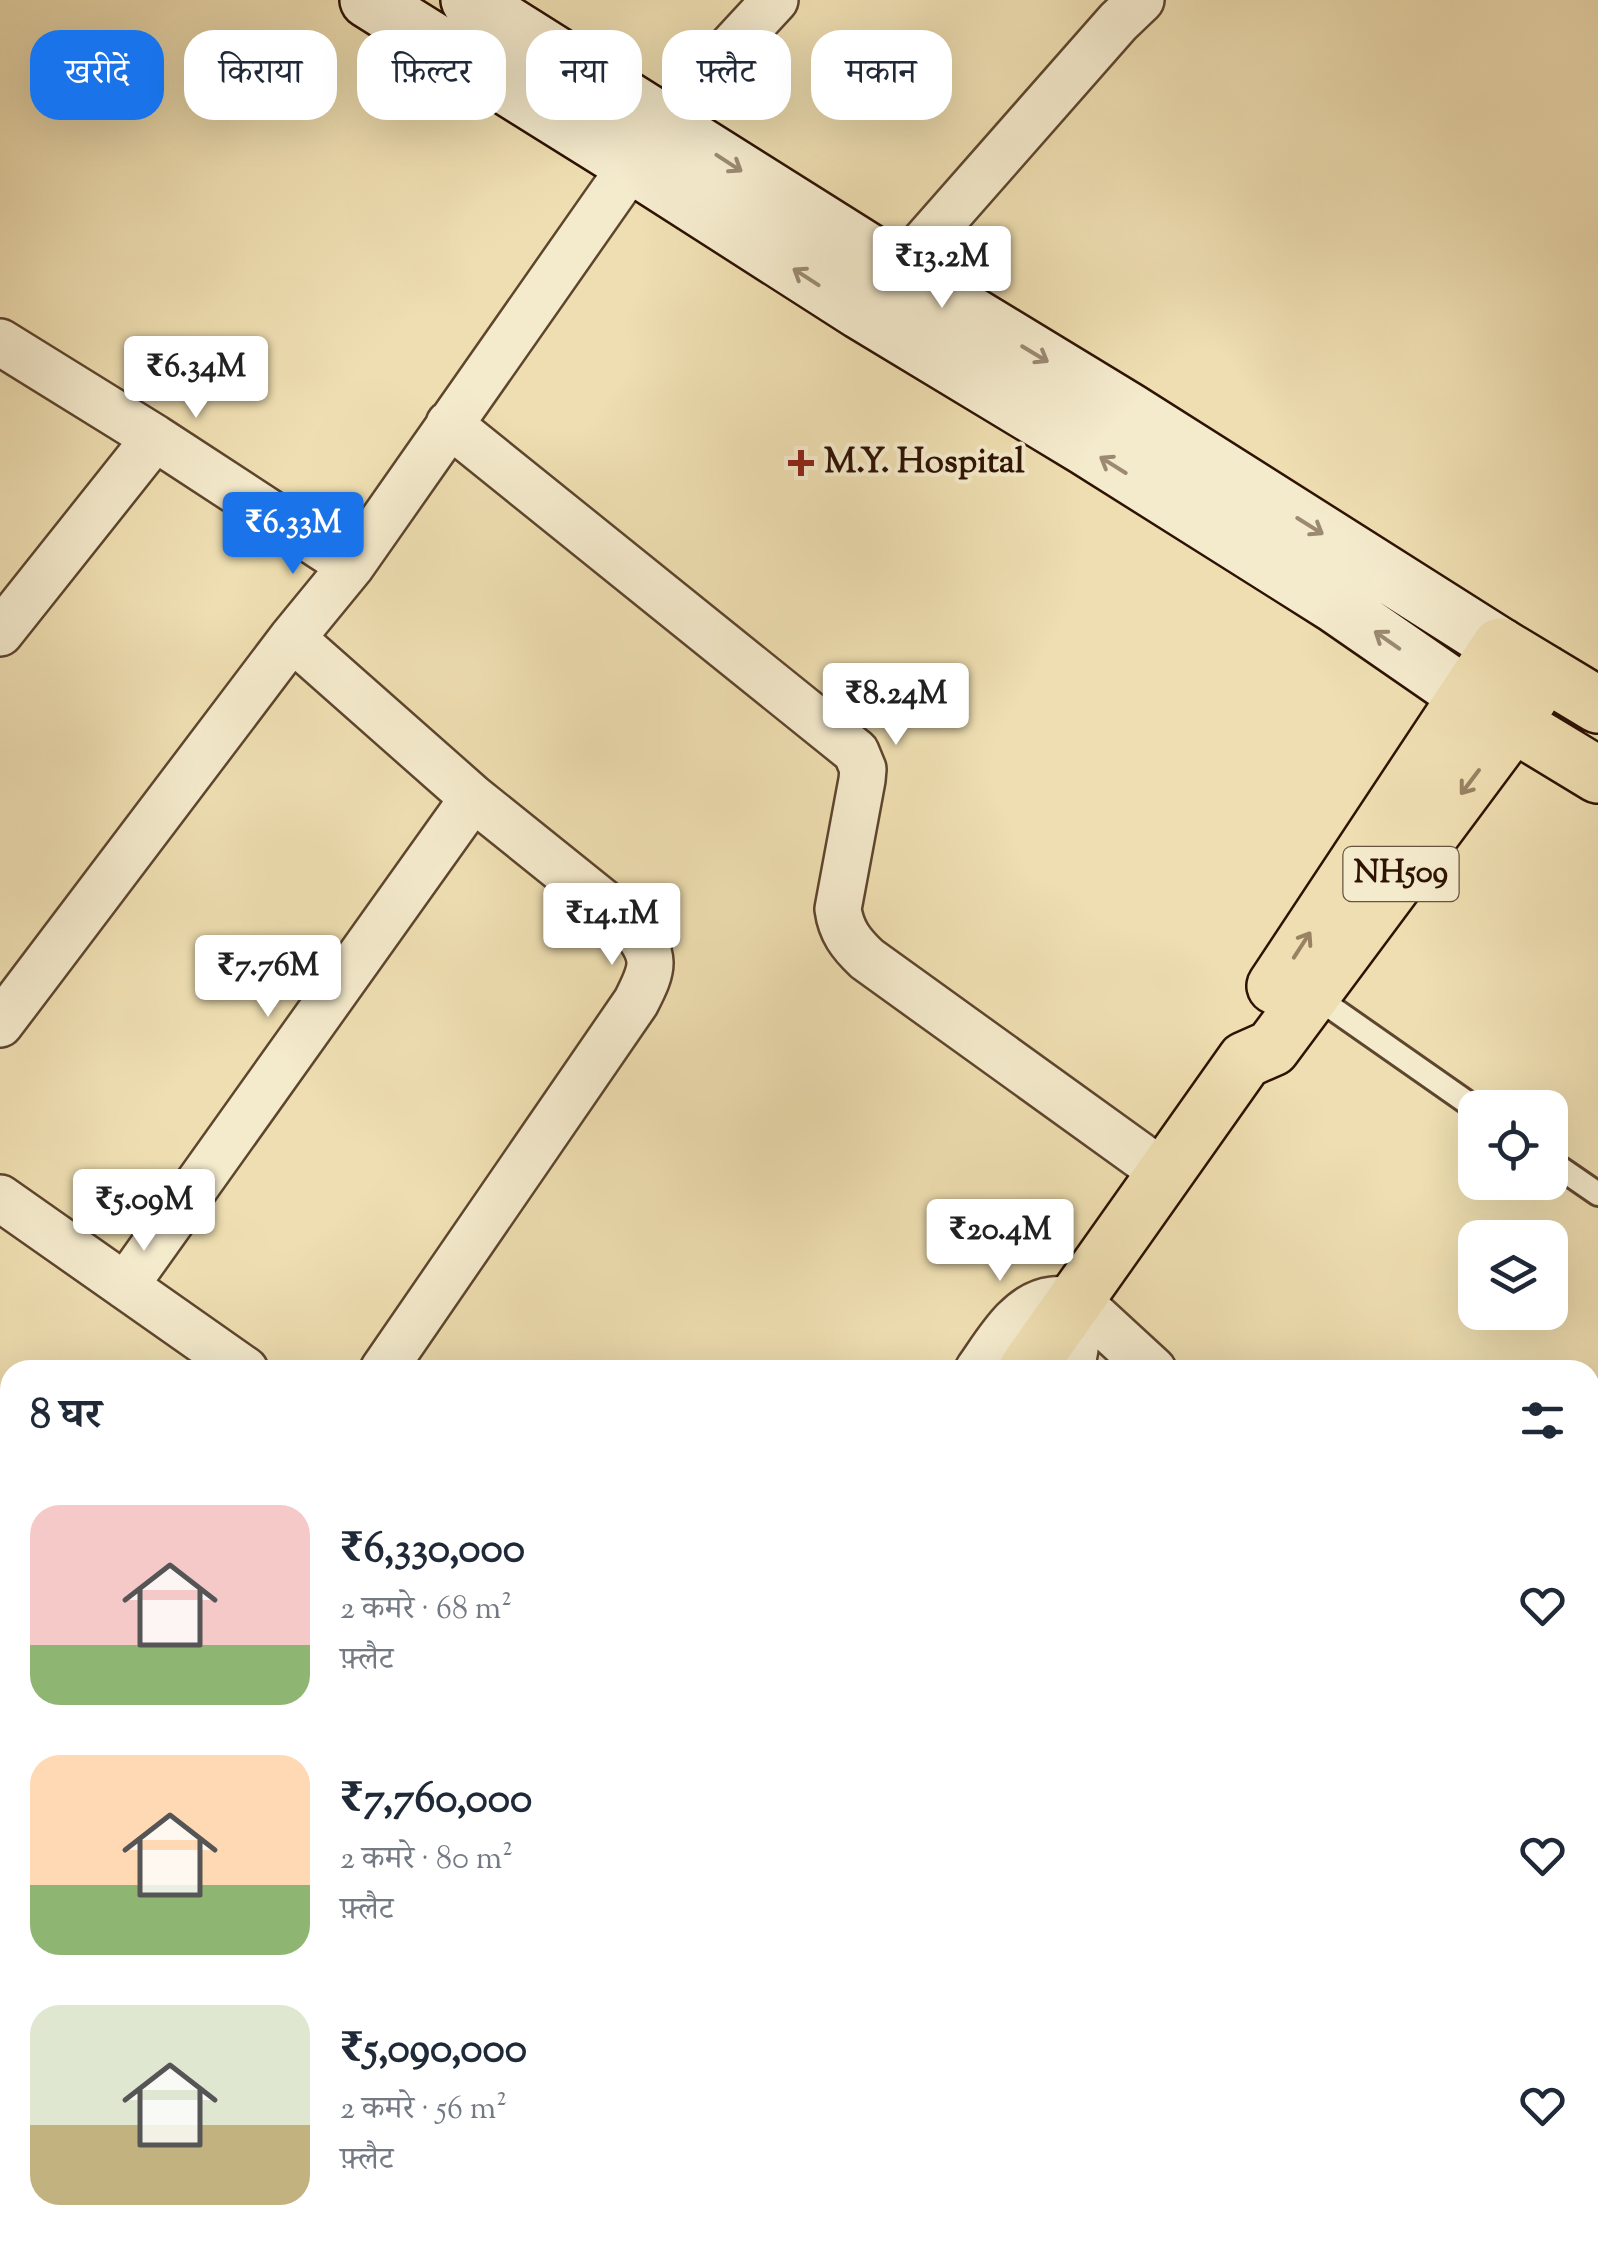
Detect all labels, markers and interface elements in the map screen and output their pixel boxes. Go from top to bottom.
chip: खरीदें [30,30,164,120]
chip: किराया [184,30,337,120]
chip: फ़िल्टर [357,30,506,120]
chip: नया [526,30,642,120]
chip: फ़्लैट [662,30,791,120]
chip: मकान [811,30,952,120]
one-way arrow [715,153,743,173]
pin: ₹13.2M [861,226,1023,311]
text: ₹13.2M [895,235,989,281]
one-way arrow [792,266,821,287]
pin: ₹6.34M [115,336,277,421]
one-way arrow [1020,344,1049,364]
text: ₹6.34M [146,345,246,391]
place label: M.Y. Hospital [824,438,1025,489]
marker: M.Y. Hospital [788,450,814,476]
one-way arrow [1099,454,1128,475]
pin: ₹6.33M [212,492,374,577]
text: ₹6.33M [245,501,341,547]
one-way arrow [1296,516,1324,536]
one-way arrow [1373,630,1401,651]
pin: ₹8.24M [815,663,977,748]
text: ₹8.24M [845,672,947,718]
one-way arrow [1459,768,1480,795]
road number: NH509 [1344,847,1458,901]
pin: ₹14.1M [531,883,693,968]
text: ₹14.1M [565,892,659,938]
one-way arrow [1292,932,1312,959]
pin: ₹7.76M [187,935,349,1020]
text: ₹7.76M [217,944,319,990]
map controls [1458,1090,1568,1330]
button: locate [1458,1090,1568,1200]
pin: ₹5.09M [63,1169,225,1254]
text: ₹5.09M [95,1178,193,1224]
pin: ₹20.4M [919,1199,1081,1284]
text: ₹20.4M [949,1208,1051,1254]
button: layers [1458,1220,1568,1330]
text: 8 घर [30,1387,102,1447]
icon: filters [1515,1393,1570,1448]
text: ₹6,330,000 [340,1521,525,1581]
icon: home [110,1545,230,1665]
icon: heart [1515,1578,1570,1633]
text: 2 कमरे · 68 m² [340,1587,512,1633]
text: फ़्लैट [340,1638,393,1684]
text: ₹7,760,000 [340,1771,532,1831]
icon: home [110,1795,230,1915]
icon: heart [1515,1828,1570,1883]
text: 2 कमरे · 80 m² [340,1837,513,1883]
text: फ़्लैट [340,1888,393,1934]
text: ₹5,090,000 [340,2021,527,2081]
icon: home [110,2045,230,2165]
icon: heart [1515,2078,1570,2133]
text: 2 कमरे · 56 m² [340,2087,507,2133]
text: फ़्लैट [340,2138,393,2184]

